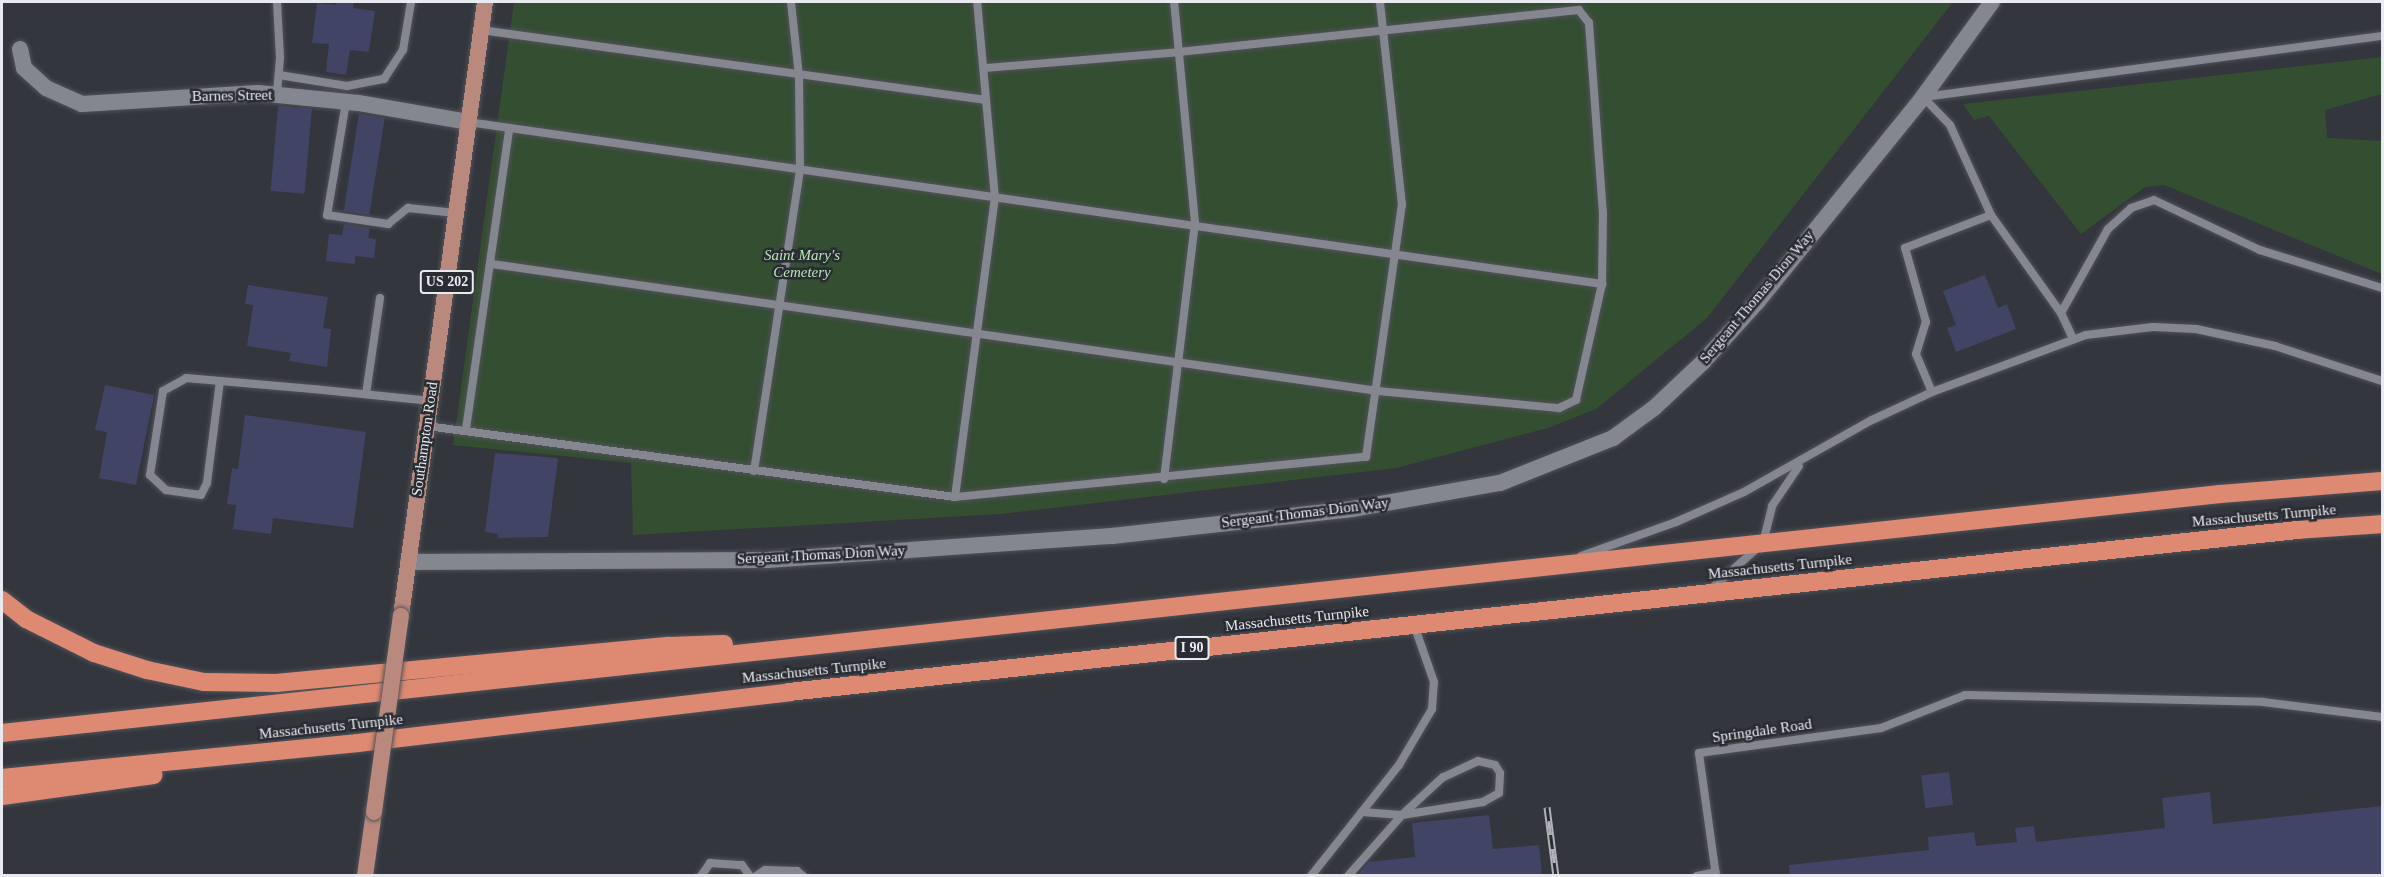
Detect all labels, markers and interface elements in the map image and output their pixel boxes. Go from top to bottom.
street label: Barnes Street [192,86,272,106]
street label: Sergeant Thomas Dion Way [1696,227,1818,367]
park label: Saint Mary's Cemetery [764,246,840,281]
road number: US 202 [418,271,476,293]
street label: Southampton Road [408,381,442,497]
street label: Sergeant Thomas Dion Way [1220,494,1390,532]
street label: Massachusetts Turnpike [2191,501,2337,531]
street label: Sergeant Thomas Dion Way [736,542,906,568]
street label: Massachusetts Turnpike [1707,550,1853,584]
street label: Massachusetts Turnpike [1224,602,1370,636]
road number: I 90 [1174,637,1210,659]
street label: Massachusetts Turnpike [741,654,887,688]
street label: Massachusetts Turnpike [258,710,404,744]
street label: Springdale Road [1711,715,1813,747]

